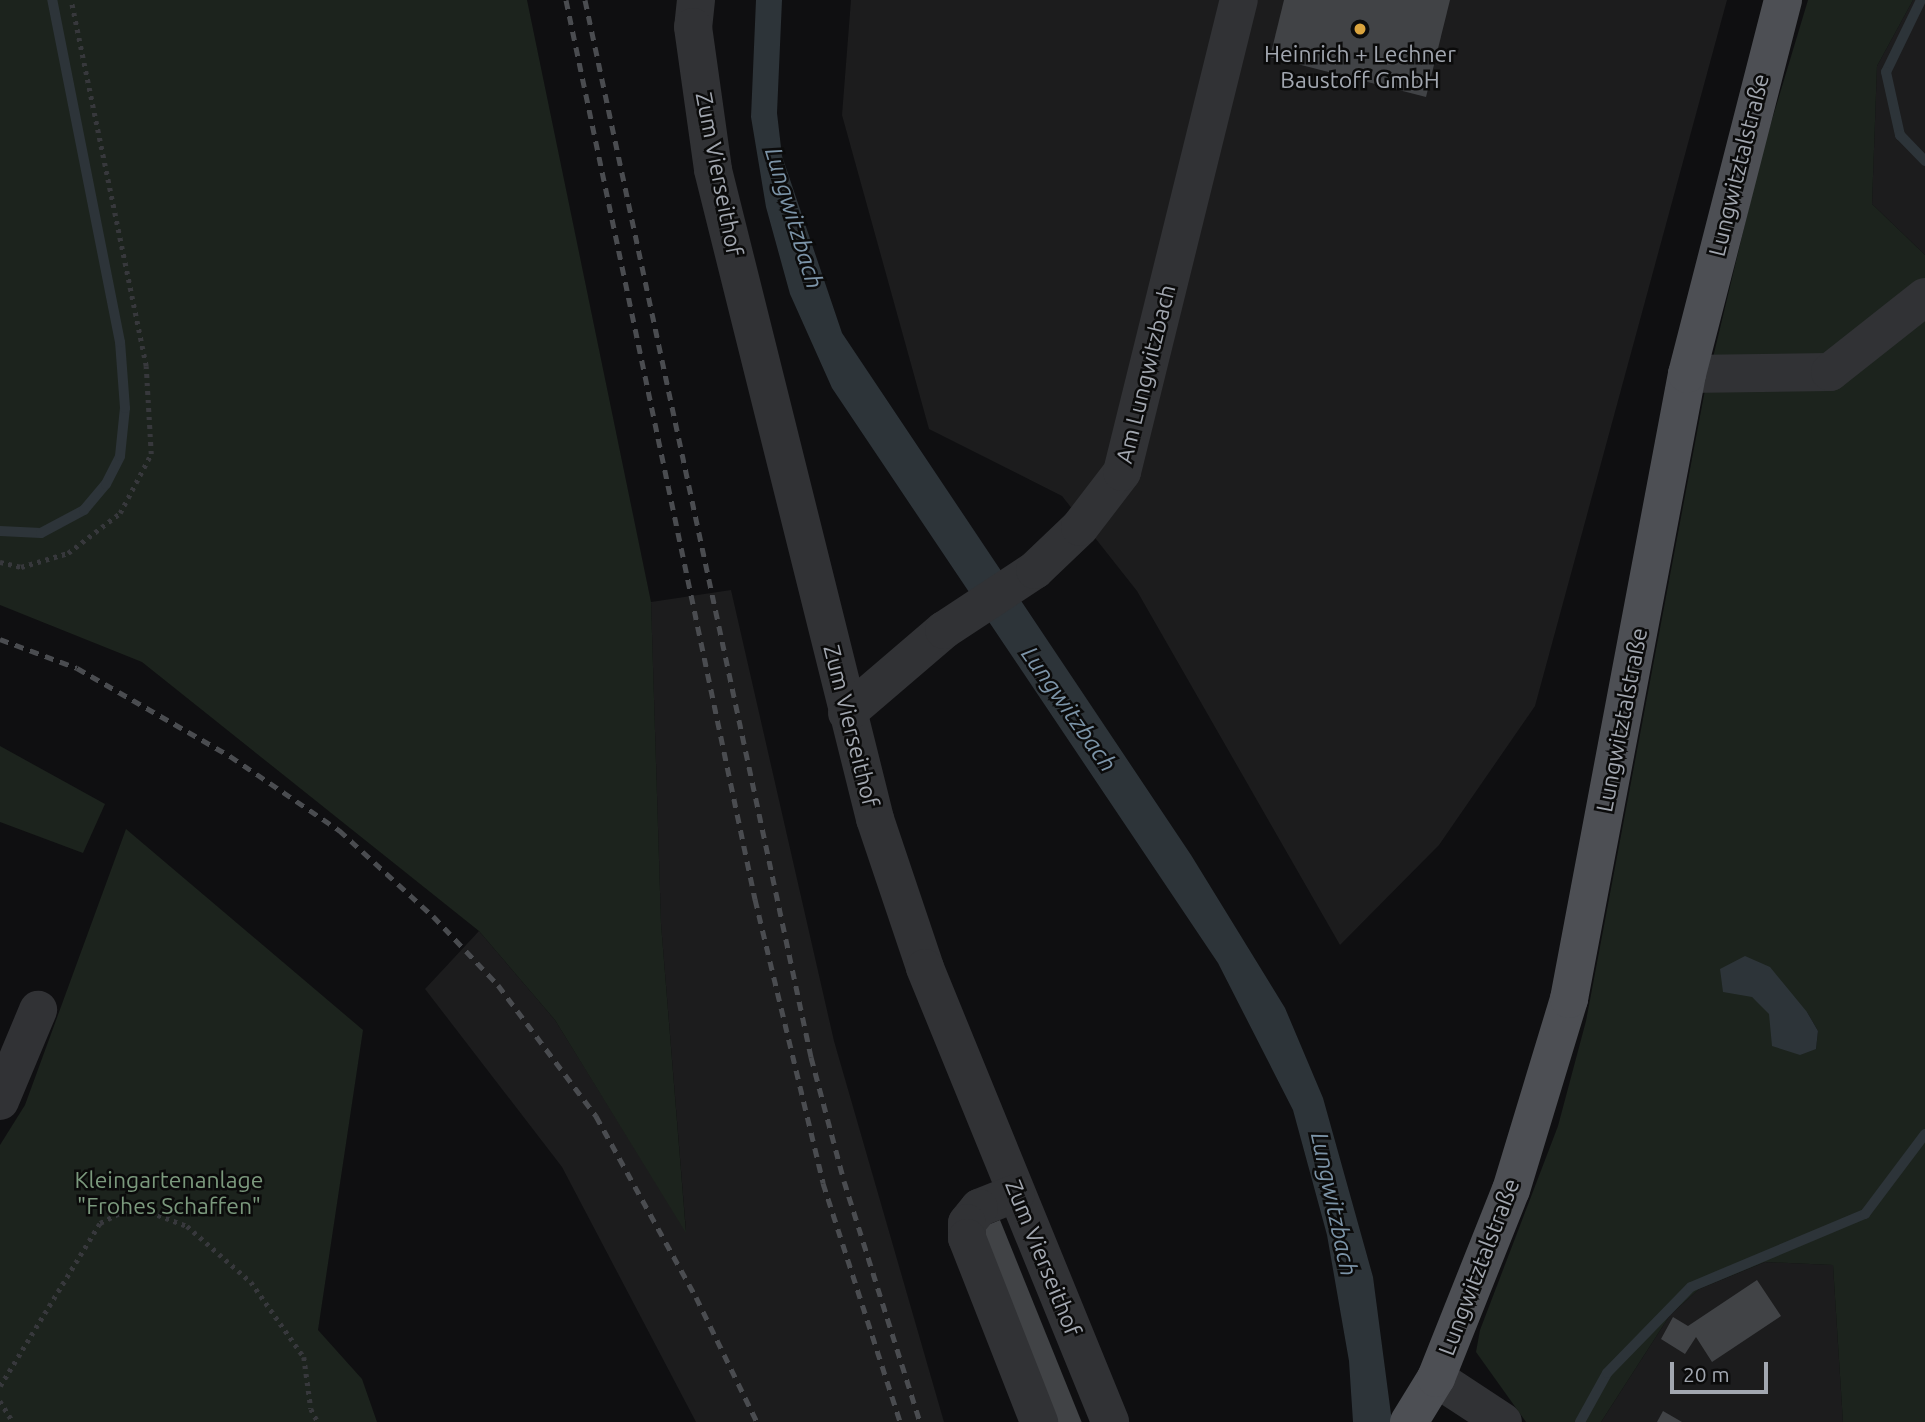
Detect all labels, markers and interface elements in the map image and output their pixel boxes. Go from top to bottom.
marker: Heinrich + Lechner Baustoff GmbH [1352,21,1368,37]
place label: Heinrich + Lechner Baustoff GmbH [1264,40,1456,94]
street label: Lungwitztalstraße [1703,71,1775,259]
street label: Zum Vierseithof [690,90,748,258]
water label: Lungwitzbach [759,144,829,292]
street label: Am Lungwitzbach [1110,282,1182,466]
street label: Lungwitztalstraße [1591,625,1653,815]
water label: Lungwitzbach [1015,641,1123,777]
street label: Zum Vierseithof [818,642,884,810]
water label: Lungwitzbach [1305,1129,1363,1279]
park label: Kleingartenanlage "Frohes Schaffen" [75,1166,263,1220]
street label: Lungwitztalstraße [1433,1175,1525,1359]
street label: Zum Vierseithof [999,1176,1087,1340]
scale bar [1673,1348,1771,1392]
text: 20 m [1683,1362,1730,1386]

